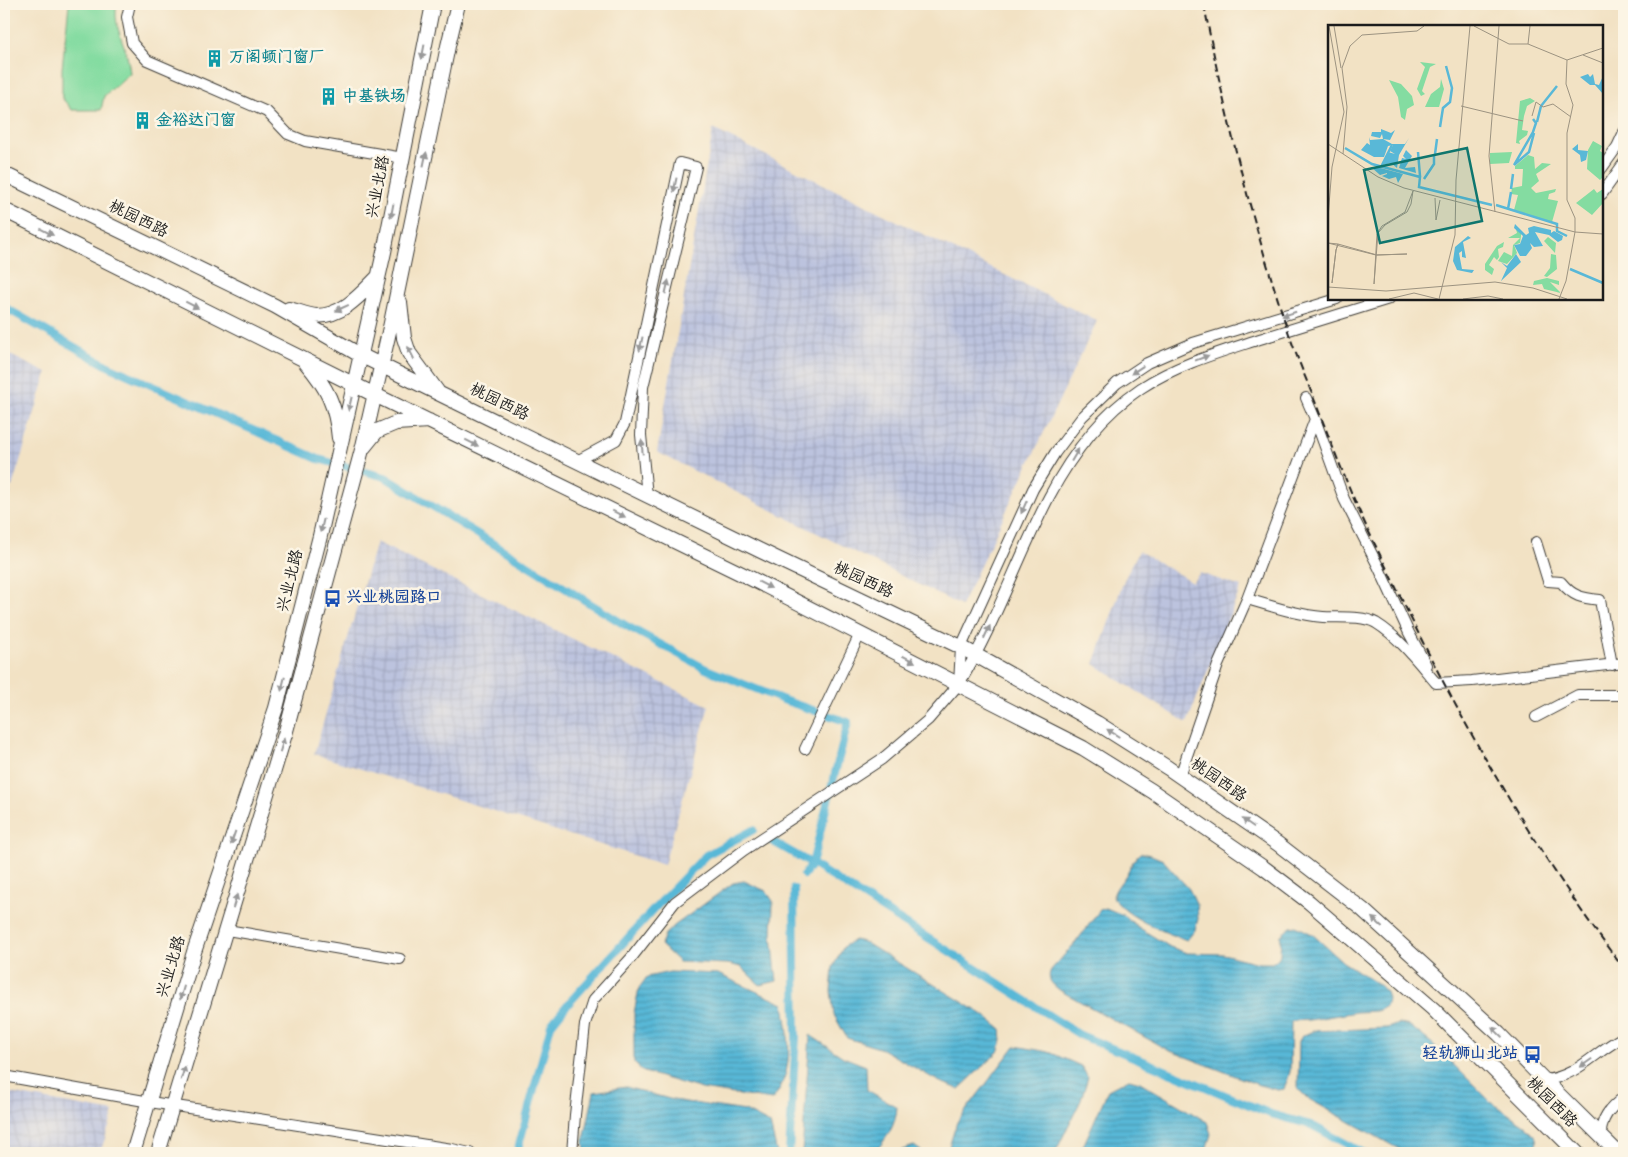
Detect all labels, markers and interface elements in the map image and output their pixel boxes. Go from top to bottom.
inset map [1328,25,1603,300]
one-way arrow [419,44,427,60]
place label: 万阁顿门窗厂 [229,47,325,70]
building icon: 万阁顿门窗厂 [205,48,225,68]
place label: 中基铁场 [342,86,406,109]
building icon: 中基铁场 [318,87,338,107]
place label: 金裕达门窗 [156,110,236,133]
building icon: 金裕达门窗 [132,111,152,131]
one-way arrow [421,151,429,167]
street label: 兴业北路 [362,153,396,221]
one-way arrow [671,178,679,193]
street label: 桃园西路 [104,196,172,244]
one-way arrow [388,204,396,220]
one-way arrow [40,228,54,236]
one-way arrow [663,280,671,295]
one-way arrow [185,301,200,309]
one-way arrow [335,304,349,312]
one-way arrow [1281,310,1296,318]
one-way arrow [637,337,645,353]
one-way arrow [407,346,415,361]
one-way arrow [1195,354,1210,362]
one-way arrow [1130,365,1143,375]
street label: 桃园西路 [465,379,533,427]
one-way arrow [346,396,354,412]
one-way arrow [465,438,480,447]
one-way arrow [638,439,646,455]
one-way arrow [1070,448,1079,462]
one-way arrow [1020,500,1028,514]
one-way arrow [611,510,626,518]
one-way arrow [318,519,326,534]
street label: 兴业北路 [272,547,310,615]
street label: 桃园西路 [829,557,897,605]
one-way arrow [757,581,772,589]
place label: 兴业桃园路口 [346,587,442,610]
bus stop icon: 兴业桃园路口 [322,588,342,608]
one-way arrow [984,625,992,639]
one-way arrow [902,655,916,663]
one-way arrow [278,676,286,691]
one-way arrow [1106,729,1120,738]
one-way arrow [278,738,286,753]
street label: 桃园西路 [1185,753,1251,809]
one-way arrow [1241,818,1255,828]
one-way arrow [228,831,236,846]
one-way arrow [232,893,240,908]
one-way arrow [1371,917,1384,928]
street label: 兴业北路 [152,933,192,1001]
one-way arrow [178,985,186,1000]
one-way arrow [1491,1026,1503,1038]
place label: 轻轨狮山北站 [1422,1043,1518,1066]
bus stop icon: 轻轨狮山北站 [1522,1044,1542,1064]
one-way arrow [1579,1058,1593,1068]
one-way arrow [180,1066,188,1081]
street label: 桃园西路 [1520,1072,1582,1134]

